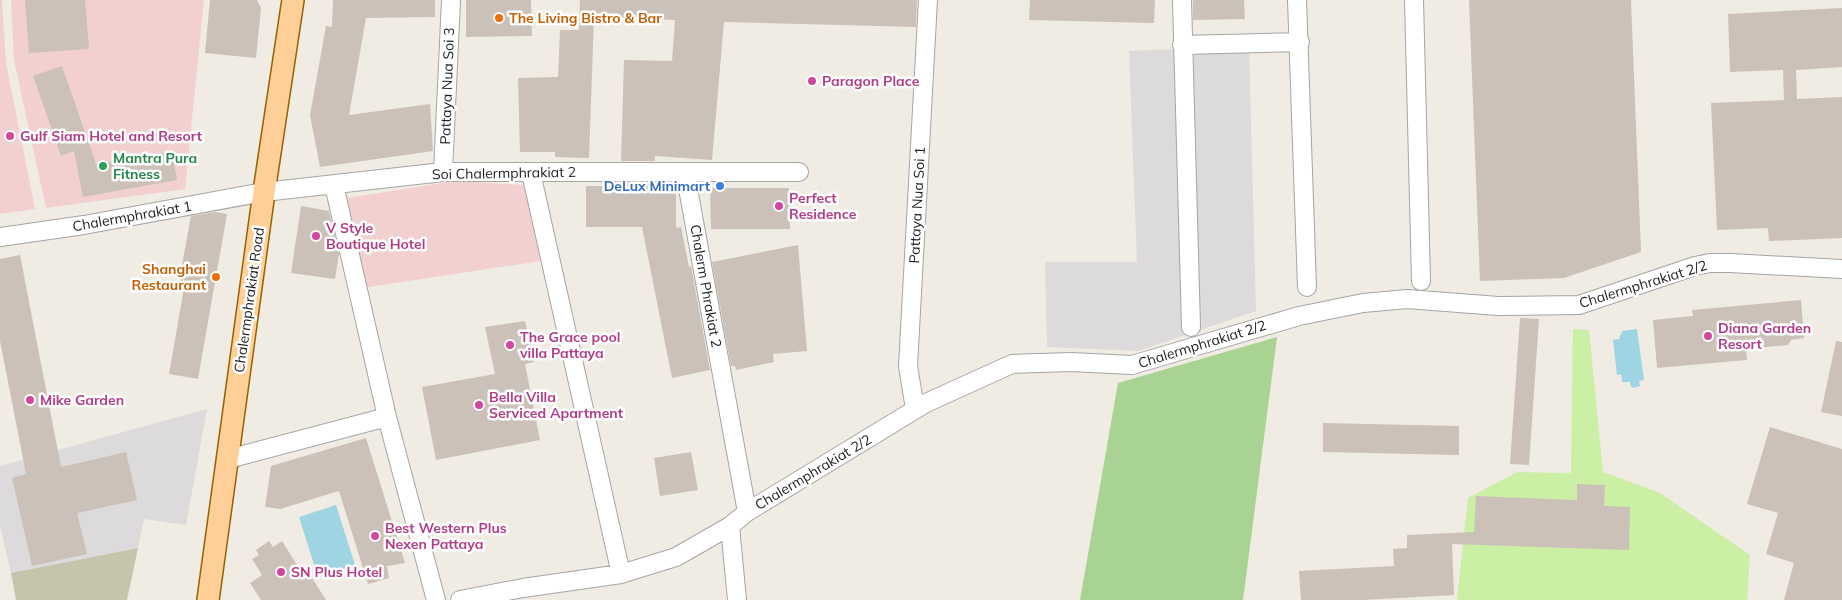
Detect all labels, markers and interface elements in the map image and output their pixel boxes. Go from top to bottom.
place label: The Living Bistro & Bar [509,9,662,27]
marker: The Living Bistro & Bar [493,12,505,24]
street label: Pattaya Nua Soi 3 [436,27,458,145]
place label: Paragon Place [822,72,920,90]
marker: Paragon Place [806,75,818,87]
place label: Gulf Siam Hotel and Resort [20,127,203,145]
marker: Gulf Siam Hotel and Resort [4,130,16,142]
street label: Pattaya Nua Soi 1 [905,146,929,264]
place label: Mantra Pura Fitness [113,149,197,183]
marker: Mantra Pura Fitness [97,160,109,172]
street label: Soi Chalermphrakiat 2 [432,163,576,183]
place label: DeLux Minimart [604,177,711,195]
marker: DeLux Minimart [714,180,726,192]
place label: Perfect Residence [789,189,857,223]
street label: Chalermphrakiat 1 [71,197,193,235]
marker: Perfect Residence [773,200,785,212]
place label: V Style Boutique Hotel [325,219,425,253]
street label: Chalerm Phrakiat 2 [686,223,726,349]
street label: Chalermphrakiat Road [230,226,268,374]
marker: V Style Boutique Hotel [310,230,322,242]
street label: Chalermphrakiat 2/2 [1577,256,1709,312]
place label: Shanghai Restaurant [132,260,207,294]
marker: Shanghai Restaurant [210,271,222,283]
street label: Chalermphrakiat 2/2 [1136,316,1268,372]
place label: Diana Garden Resort [1718,319,1811,353]
place label: The Grace pool villa Pattaya [519,328,620,362]
marker: Diana Garden Resort [1702,330,1714,342]
marker: The Grace pool villa Pattaya [504,339,516,351]
place label: Bella Villa Serviced Apartment [489,388,624,422]
place label: Mike Garden [40,391,124,409]
marker: Mike Garden [24,394,36,406]
marker: Bella Villa Serviced Apartment [473,399,485,411]
street label: Chalermphrakiat 2/2 [751,430,875,514]
place label: Best Western Plus Nexen Pattaya [385,519,507,553]
marker: Best Western Plus Nexen Pattaya [369,530,381,542]
place label: SN Plus Hotel [291,563,382,581]
marker: SN Plus Hotel [275,566,287,578]

